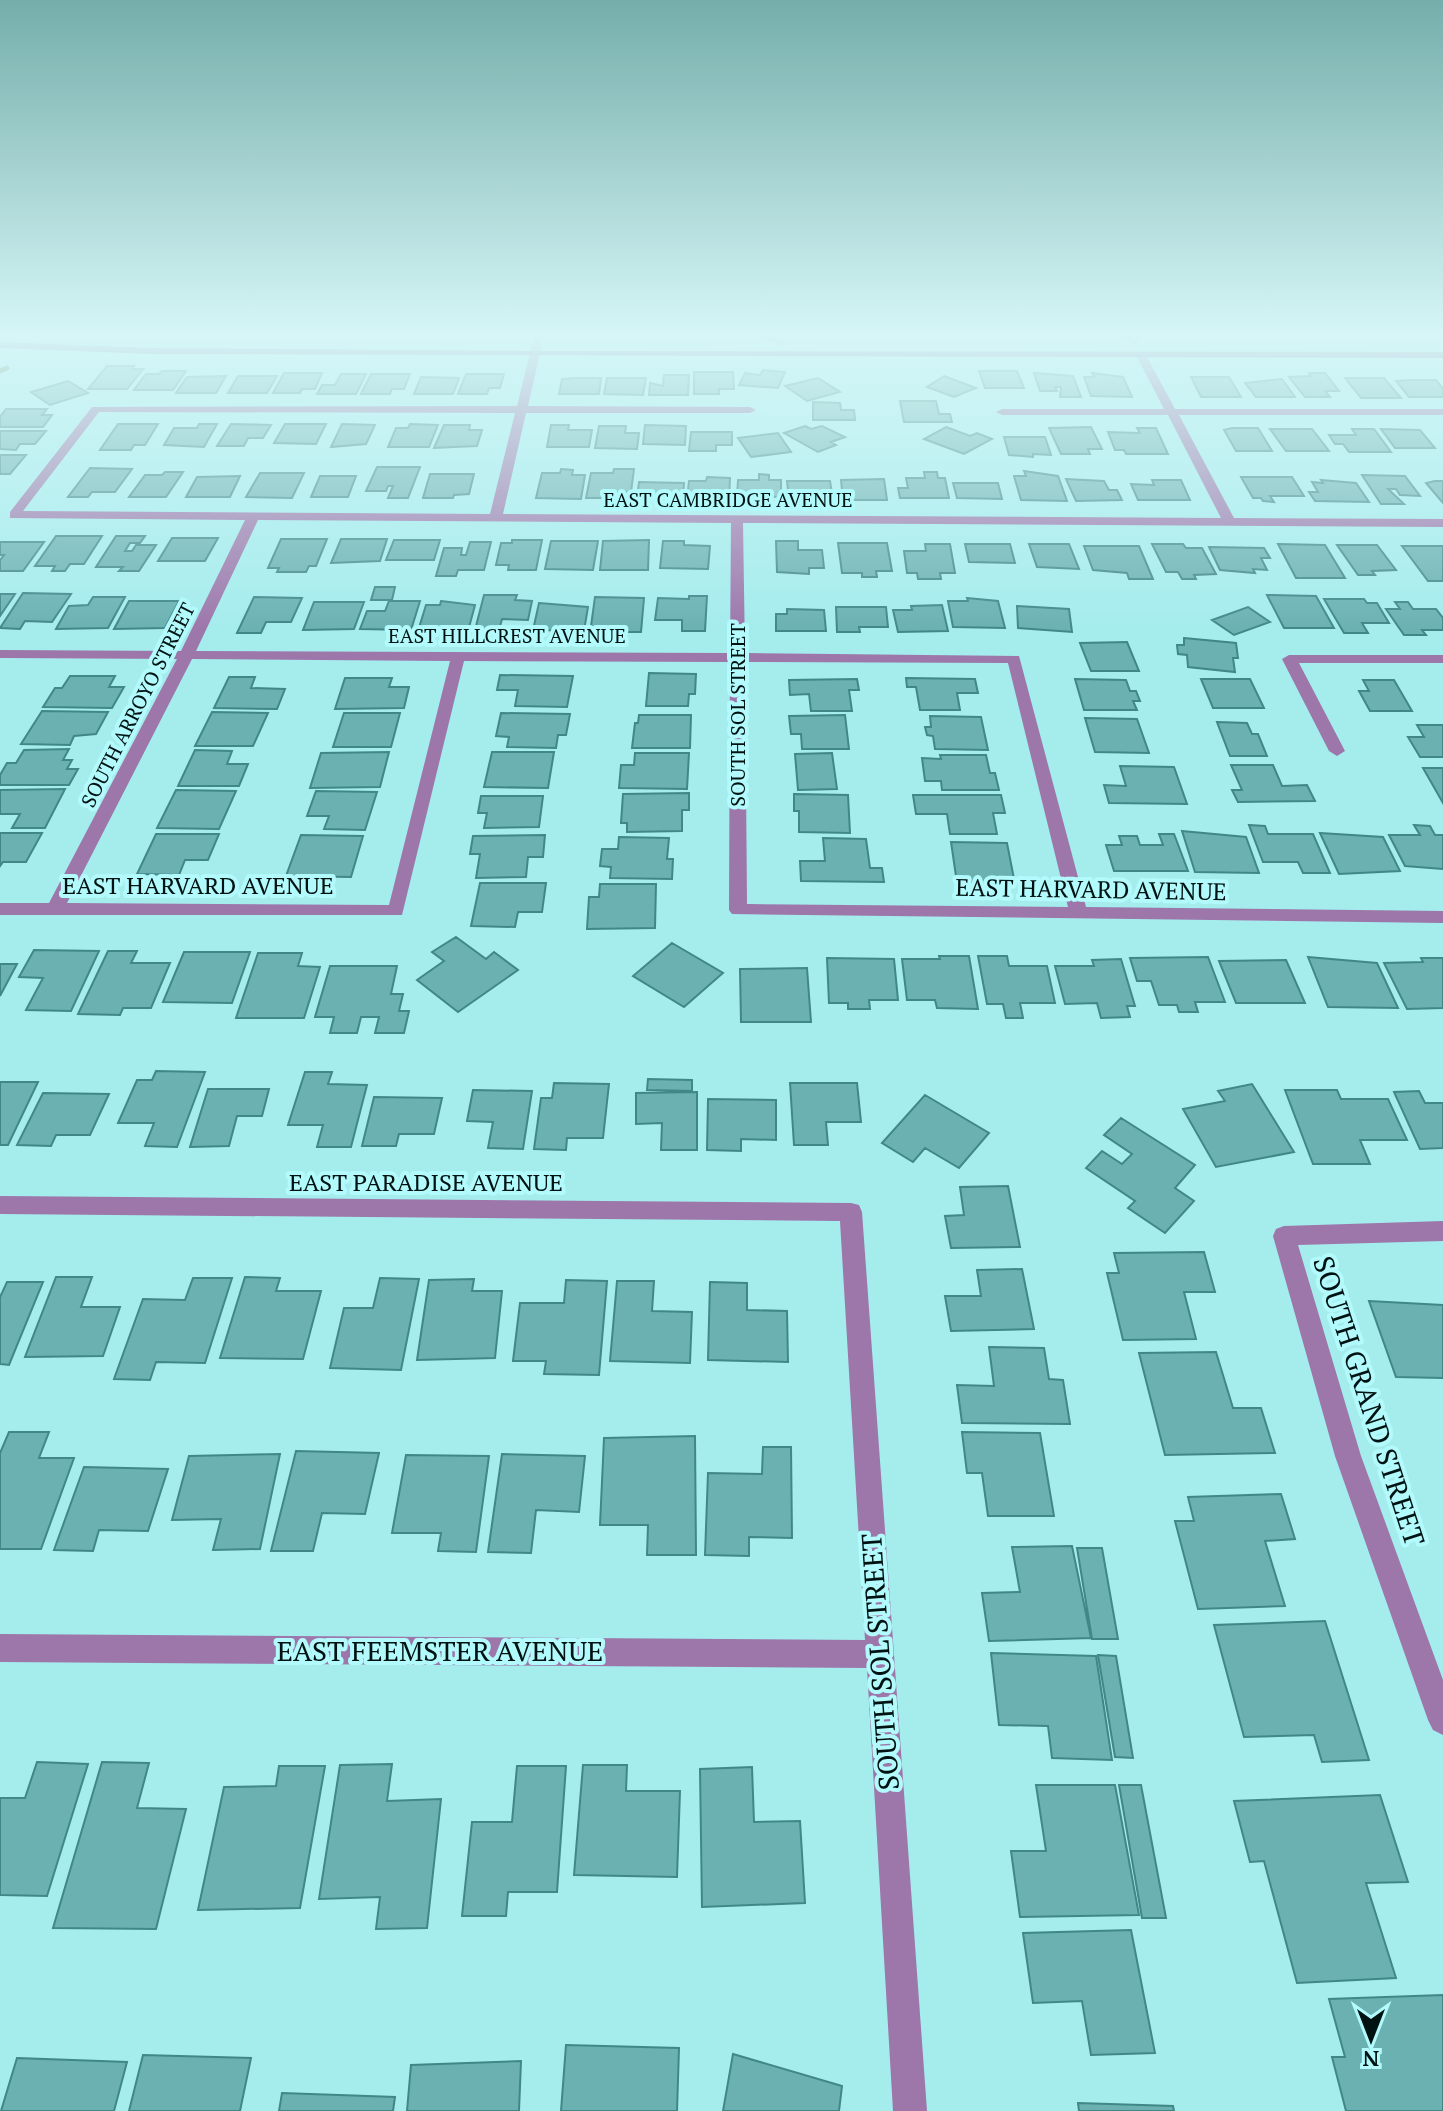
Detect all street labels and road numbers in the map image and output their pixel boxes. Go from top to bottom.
street label: EAST CAMBRIDGE AVENUE [603,486,853,513]
street label: SOUTH ARROYO STREET [74,598,201,812]
street label: EAST HILLCREST AVENUE [388,622,626,649]
street label: SOUTH SOL STREET [724,623,751,807]
street label: EAST HARVARD AVENUE [62,869,334,901]
street label: EAST HARVARD AVENUE [955,871,1227,907]
street label: EAST PARADISE AVENUE [289,1166,563,1198]
street label: SOUTH GRAND STREET [1305,1251,1434,1550]
street label: SOUTH SOL STREET [852,1533,907,1792]
street label: EAST FEEMSTER AVENUE [277,1632,603,1669]

